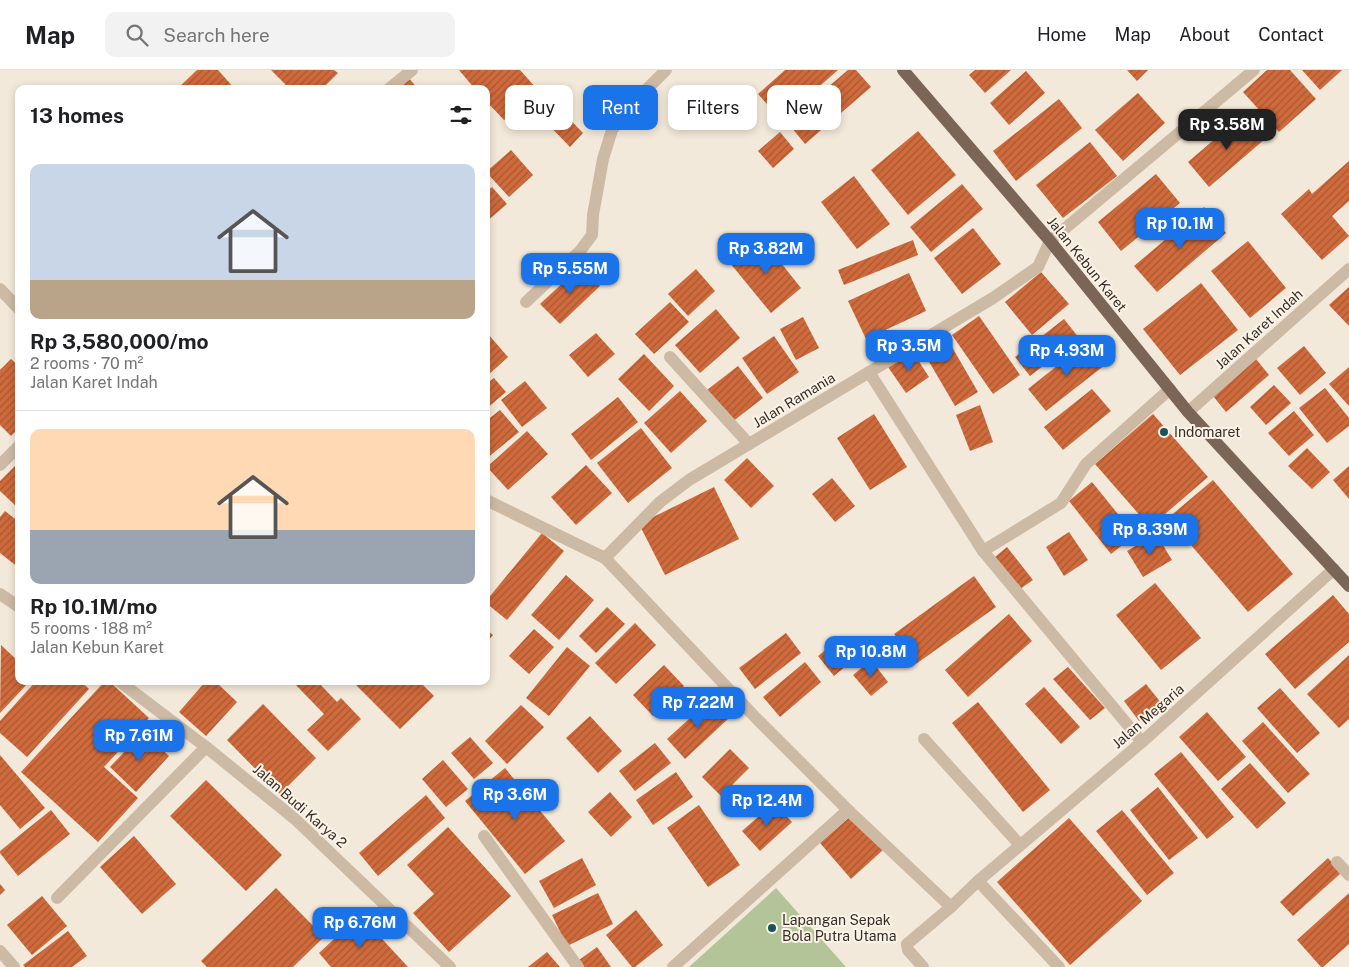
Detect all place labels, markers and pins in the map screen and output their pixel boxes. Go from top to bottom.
pin: Rp 3.58M [1175,108,1279,151]
pin: Rp 10.1M [1128,208,1232,250]
pin: Rp 3.82M [714,232,818,275]
pin: Rp 5.55M [518,252,622,295]
pin: Rp 3.5M [863,330,955,372]
pin: Rp 4.93M [1015,334,1119,377]
place label: Indomaret [1174,424,1241,440]
marker: Indomaret [1158,426,1170,438]
pin: Rp 8.39M [1098,514,1202,556]
pin: Rp 10.8M [819,636,923,678]
pin: Rp 7.22M [646,686,750,729]
pin: Rp 7.61M [87,720,191,762]
pin: Rp 3.6M [469,778,561,821]
pin: Rp 12.4M [715,784,819,827]
pin: Rp 6.76M [308,906,412,949]
place label: Lapangan Sepak Bola Putra Utama [782,912,896,944]
marker: Lapangan Sepak Bola Putra Utama [766,922,778,934]

